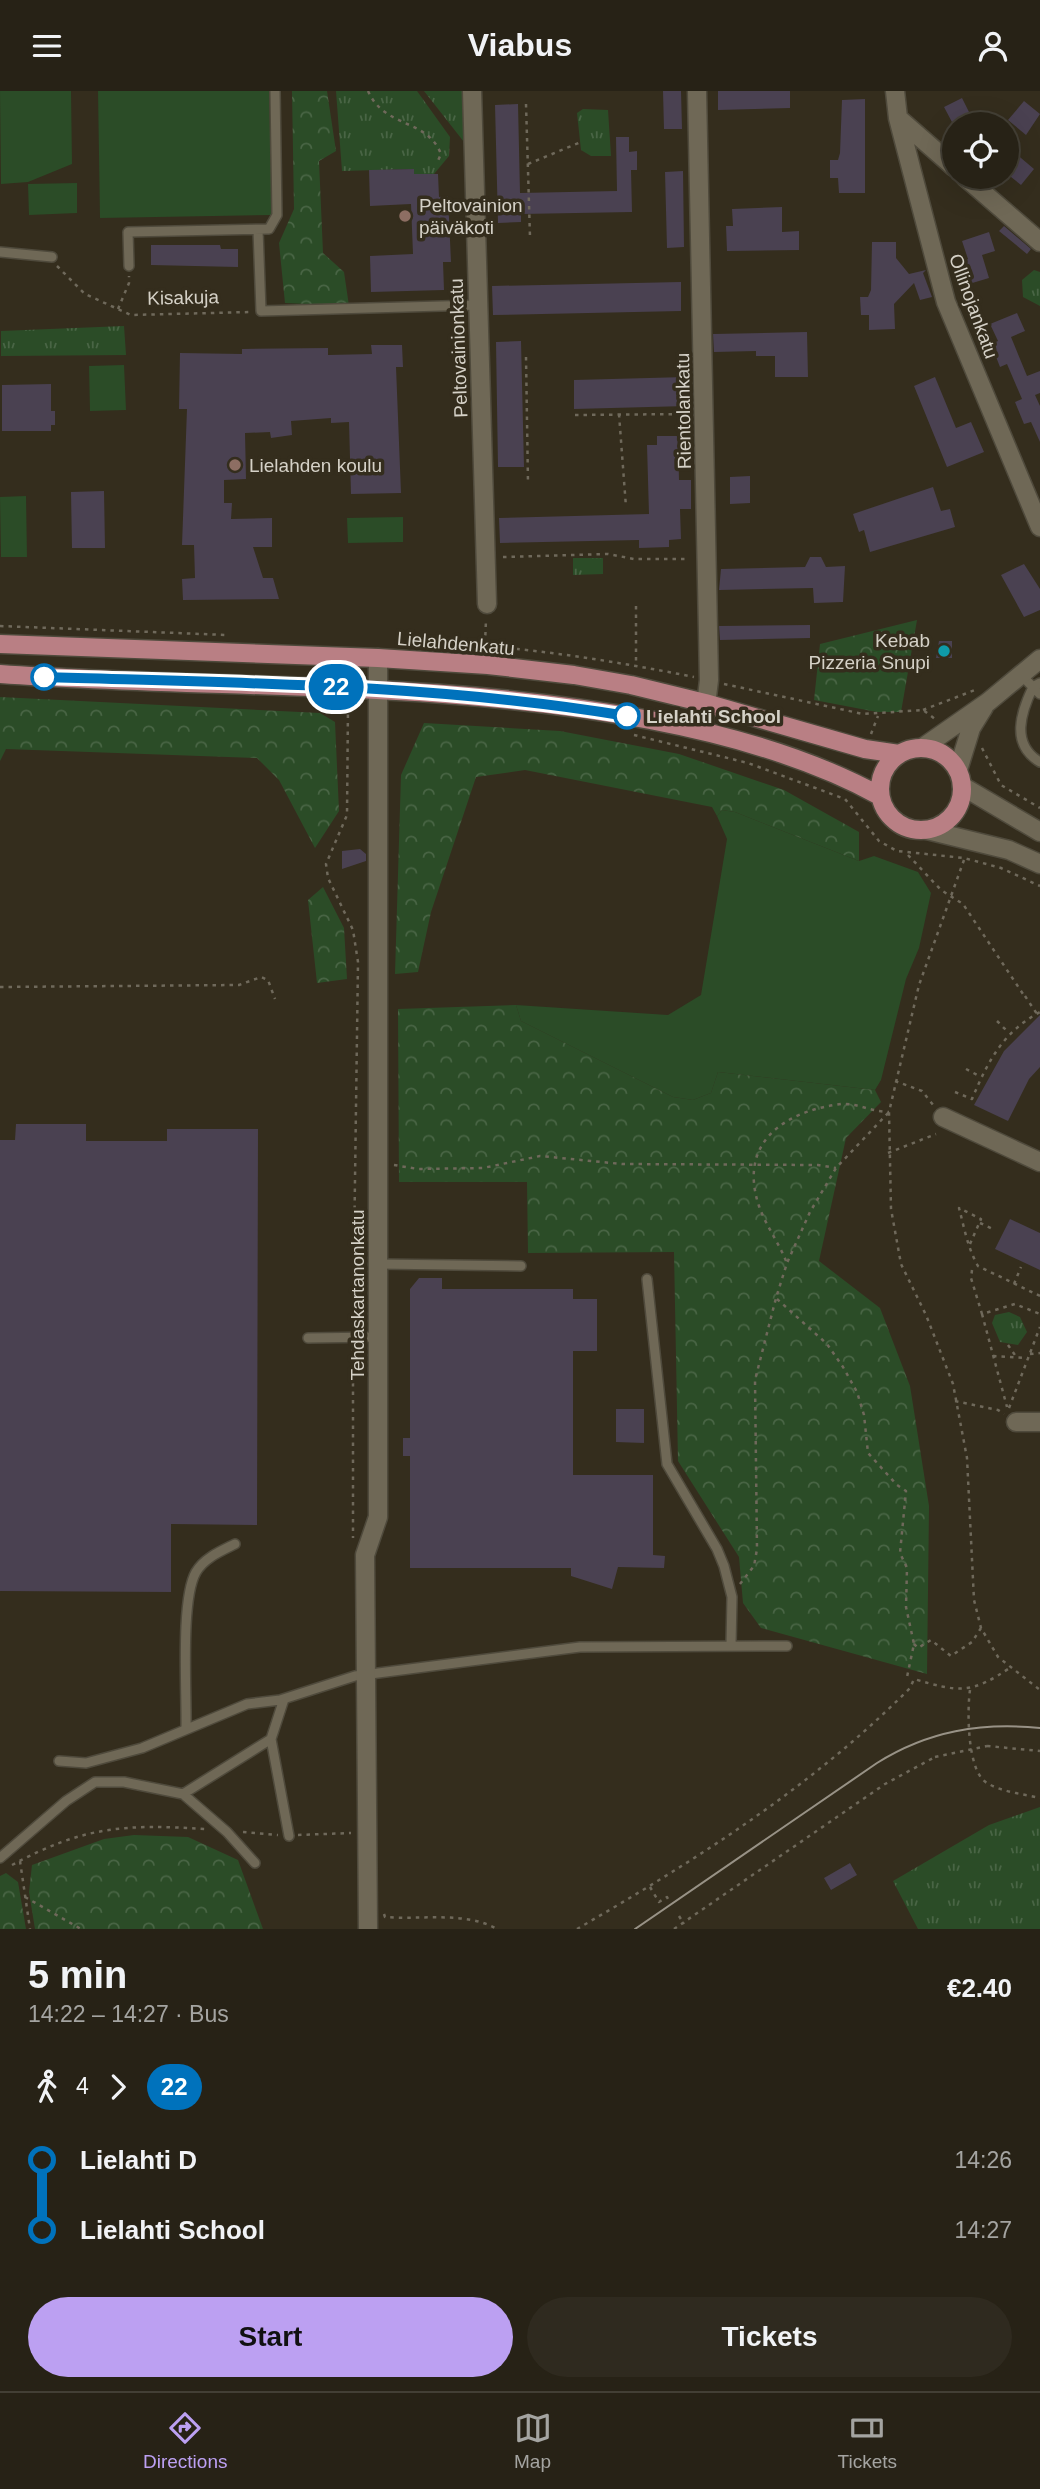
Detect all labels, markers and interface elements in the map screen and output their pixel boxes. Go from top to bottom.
icon: menu [28,27,66,65]
text: Viabus [468,27,572,63]
icon: person [974,27,1012,65]
map controls [942,112,1019,189]
button: locate [942,112,1019,189]
place label: Peltovainion päiväkoti [419,195,523,238]
marker: Peltovainion päiväkoti [397,208,413,224]
street label: Ollinojankatu [945,251,1002,361]
street label: Peltovainionkatu [446,278,471,418]
street label: Kisakuja [147,286,220,309]
street label: Rientolankatu [672,353,695,469]
place label: Lielahden koulu [249,455,382,476]
marker: Lielahden koulu [227,457,243,473]
street label: Lielahdenkatu [396,628,516,659]
place label: Kebab Pizzeria Snupi [809,630,930,673]
marker: Kebab Pizzeria Snupi [936,643,952,659]
unlabelled marker [31,664,57,690]
line badge: 22 [304,664,368,710]
text: 22 [323,673,349,700]
marker: Lielahti School [614,703,640,729]
place label: Lielahti School [646,706,781,727]
street label: Tehdaskartanonkatu [347,1209,368,1381]
text: 5 min [28,1954,127,1996]
text: €2.40 [947,1973,1012,2003]
text: 14:22 – 14:27 · Bus [28,2001,229,2027]
icon: walk [28,2068,66,2106]
icon: forward [99,2068,137,2106]
text: 4 [76,2073,89,2099]
text: 22 [161,2073,188,2100]
text: Lielahti D [80,2145,197,2175]
text: 14:26 [954,2147,1012,2173]
text: Lielahti School [80,2215,265,2245]
text: 14:27 [954,2217,1012,2243]
button: Start [28,2297,513,2377]
button: Tickets [527,2297,1012,2377]
tab: Directions [143,2409,227,2473]
tab: Map [514,2409,552,2473]
tab: Tickets [838,2409,897,2473]

